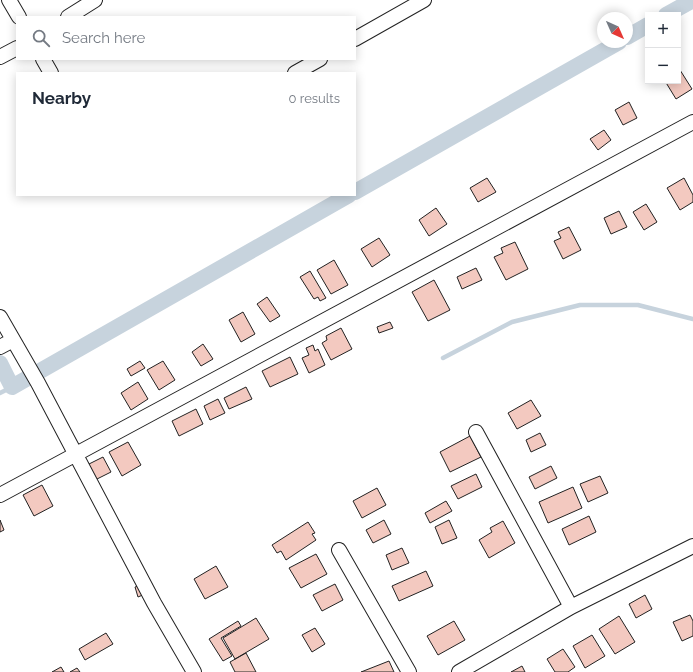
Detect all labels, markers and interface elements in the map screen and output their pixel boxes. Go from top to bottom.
north arrow [597,12,633,48]
map controls [645,12,681,84]
button: + [645,12,681,48]
search box [16,16,356,60]
icon: search [30,27,52,49]
text: Search here [62,29,145,47]
button: − [645,48,681,84]
text: Nearby [32,88,91,108]
text: 0 results [289,91,340,106]

